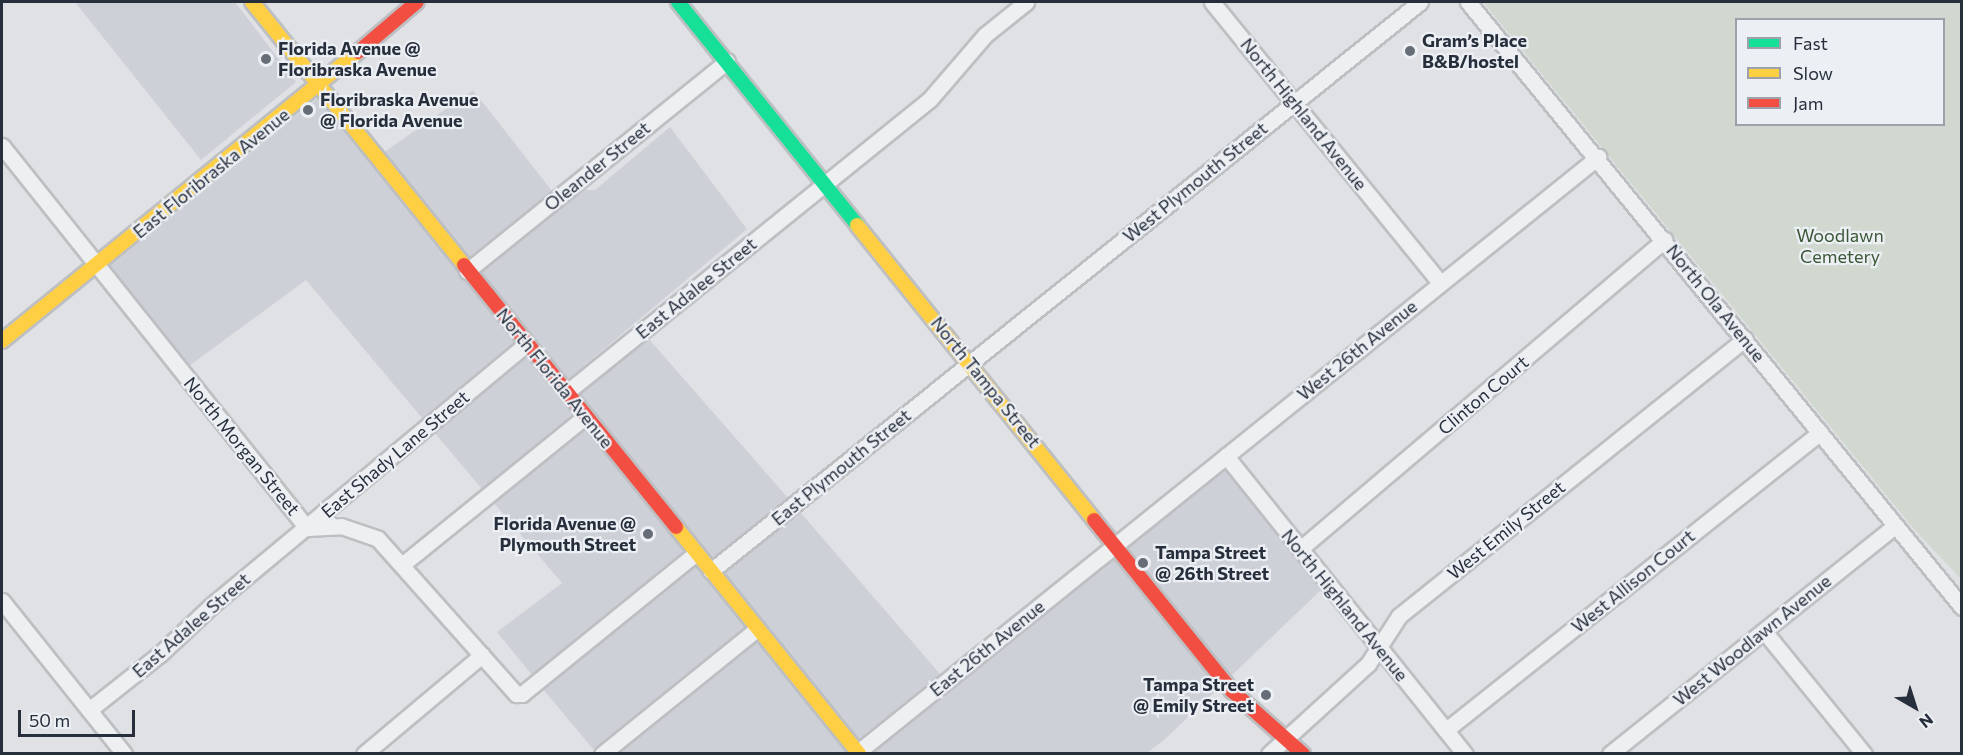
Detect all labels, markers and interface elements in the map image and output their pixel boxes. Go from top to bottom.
legend [1735,18,1945,126]
place label: Gram’s Place B&B/hostel [1422,30,1527,72]
text: Fast [1793,32,1828,54]
street label: North Highland Avenue [1236,34,1372,194]
place label: Florida Avenue @ Floribraska Avenue [278,38,437,80]
marker: Gram’s Place B&B/hostel [1403,44,1417,58]
marker: Florida Avenue @ Floribraska Avenue [259,52,273,66]
text: Slow [1793,62,1833,84]
place label: Floribraska Avenue @ Florida Avenue [320,89,479,132]
text: Jam [1793,92,1823,114]
street label: East Floribraska Avenue [129,103,293,243]
marker: Floribraska Avenue @ Florida Avenue [301,103,315,117]
street label: Oleander Street [540,117,654,215]
street label: West Plymouth Street [1119,117,1271,247]
park label: Woodlawn Cemetery [1796,225,1884,268]
street label: East Adalee Street [631,233,761,343]
street label: North Ola Avenue [1662,240,1770,366]
street label: West 26th Avenue [1293,295,1421,405]
street label: North Florida Avenue [492,304,618,452]
street label: North Tampa Street [927,312,1045,452]
street label: Clinton Court [1433,351,1533,439]
street label: North Morgan Street [180,373,304,519]
street label: East Shady Lane Street [317,386,473,522]
street label: East Plymouth Street [767,404,915,530]
street label: West Emily Street [1443,476,1569,584]
place label: Florida Avenue @ Plymouth Street [493,513,636,556]
street label: North Highland Avenue [1277,525,1413,685]
street label: West Allison Court [1567,525,1699,637]
marker: Florida Avenue @ Plymouth Street [641,527,655,541]
place label: Tampa Street @ 26th Street [1155,542,1269,584]
marker: Tampa Street @ 26th Street [1136,556,1150,570]
street label: East Adalee Street [128,568,254,682]
street label: West Woodlawn Avenue [1669,570,1835,710]
street label: East 26th Avenue [925,595,1049,701]
place label: Tampa Street @ Emily Street [1133,674,1254,716]
north arrow [1885,677,1945,737]
marker: Tampa Street @ Emily Street [1259,688,1273,702]
scale bar [21,698,138,736]
text: 50 m [29,709,70,731]
text: N [1916,710,1937,733]

